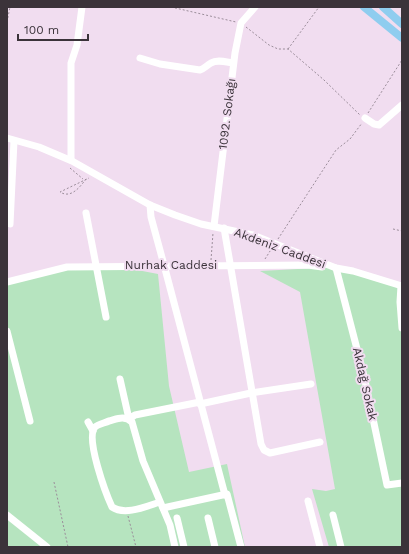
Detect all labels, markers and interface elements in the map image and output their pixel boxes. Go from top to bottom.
scale bar [18,16,88,42]
text: 100 m [24,23,59,37]
street label: 1092. Sokağı [216,78,238,150]
street label: Akdeniz Caddesi [232,225,328,271]
street label: Nurhak Caddesi [125,258,217,272]
street label: Akdağ Sokak [350,346,380,422]

